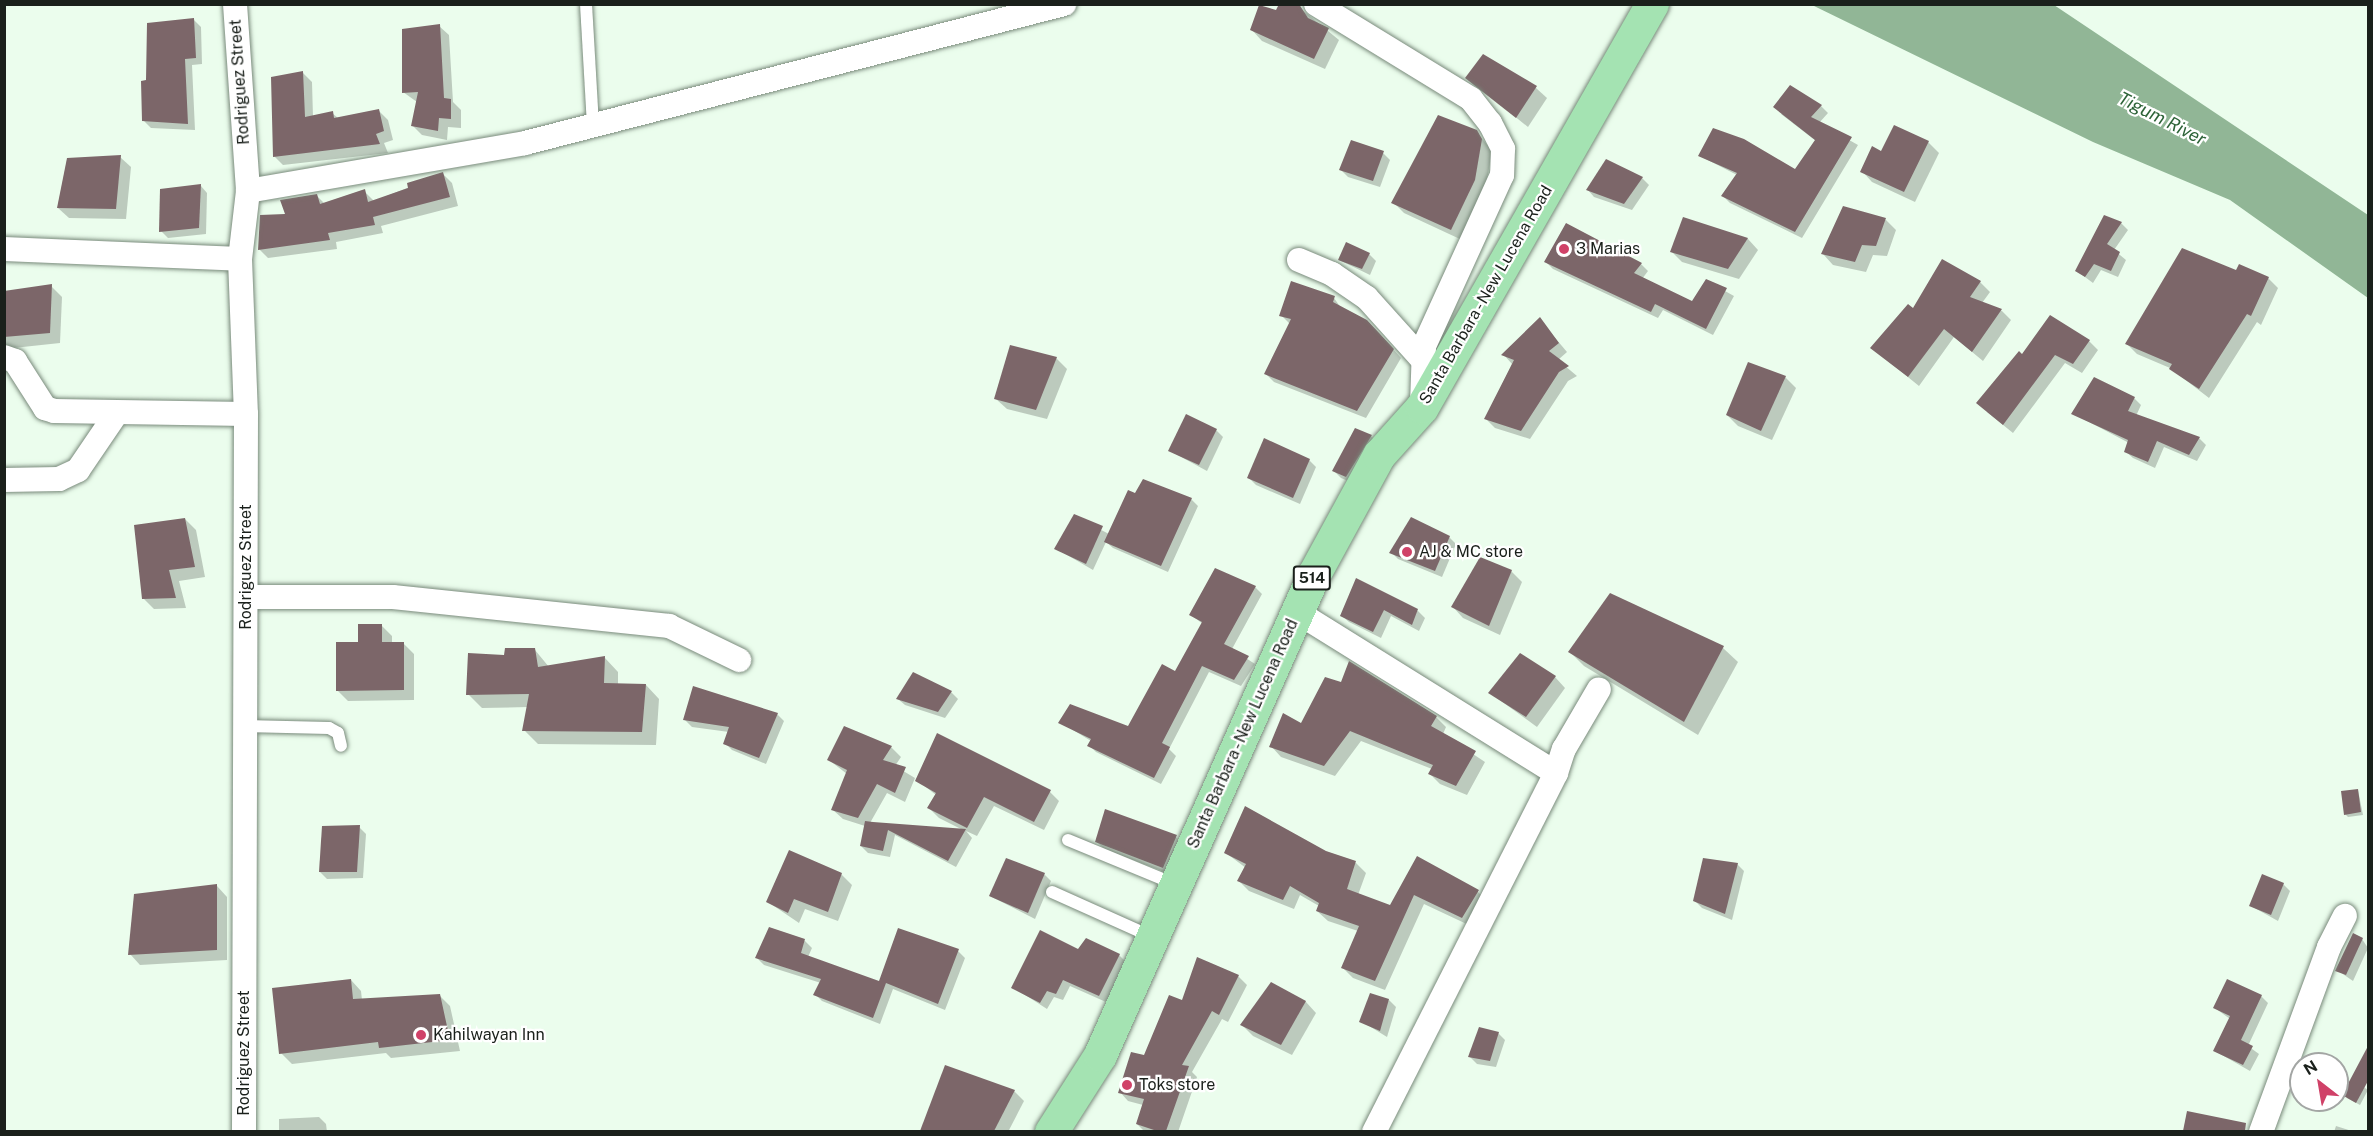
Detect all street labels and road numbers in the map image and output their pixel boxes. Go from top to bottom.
street label: Rodriguez Street [226,19,254,145]
street label: Santa Barbara - New Lucena Road [1414,180,1558,410]
street label: Rodriguez Street [236,504,256,630]
road number: 514 [1292,566,1332,590]
street label: Santa Barbara - New Lucena Road [1183,614,1303,854]
street label: Rodriguez Street [234,990,254,1116]

